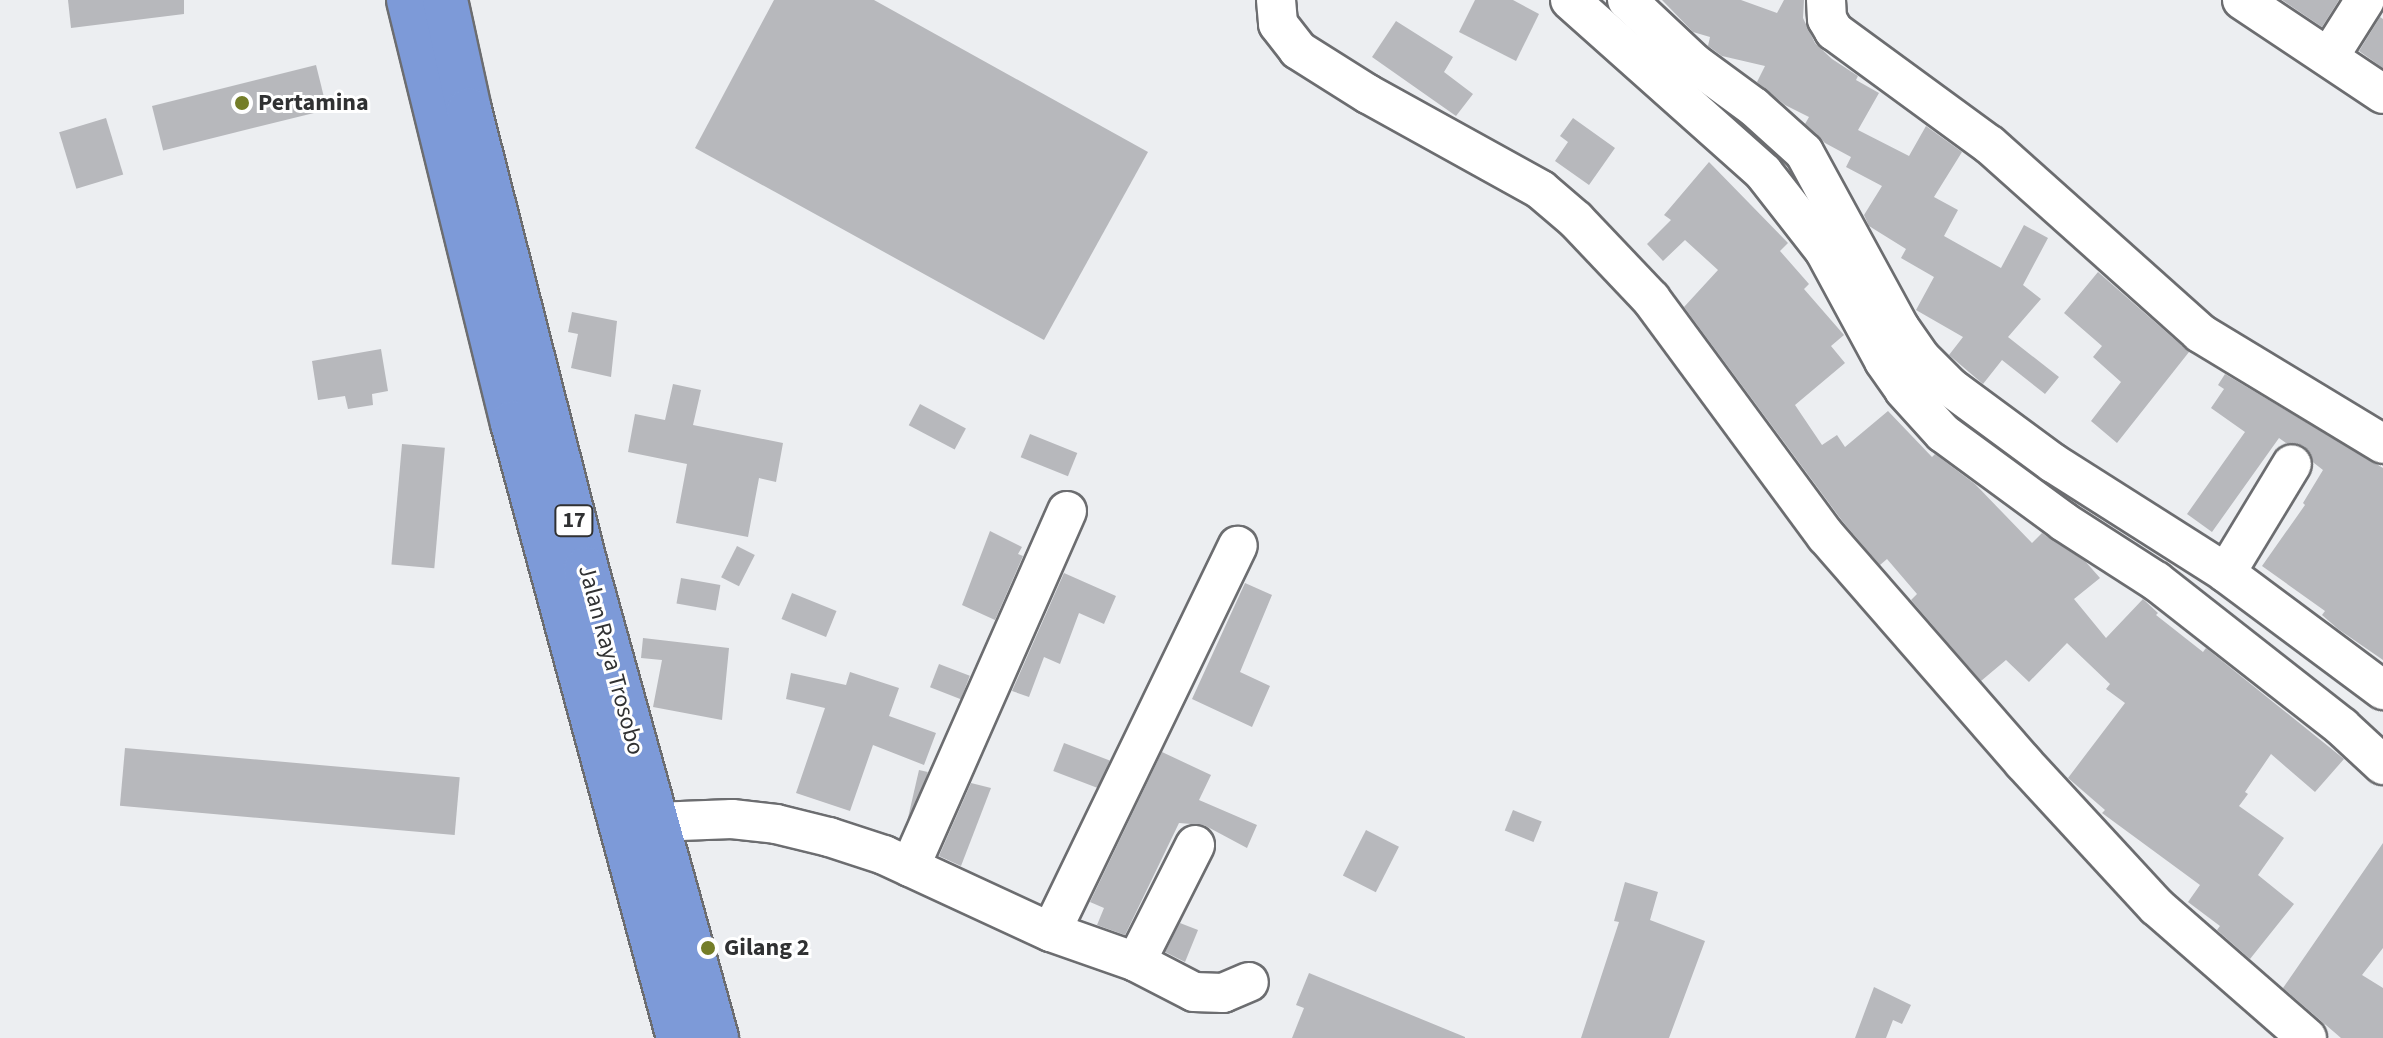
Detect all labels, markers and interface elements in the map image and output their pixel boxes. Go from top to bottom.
place label: Pertamina [258,89,369,117]
marker: Pertamina [233,94,251,112]
road number: 17 [554,503,594,539]
street label: Jalan Raya Trosobo [572,562,650,758]
place label: Gilang 2 [724,934,809,962]
marker: Gilang 2 [699,939,717,957]

